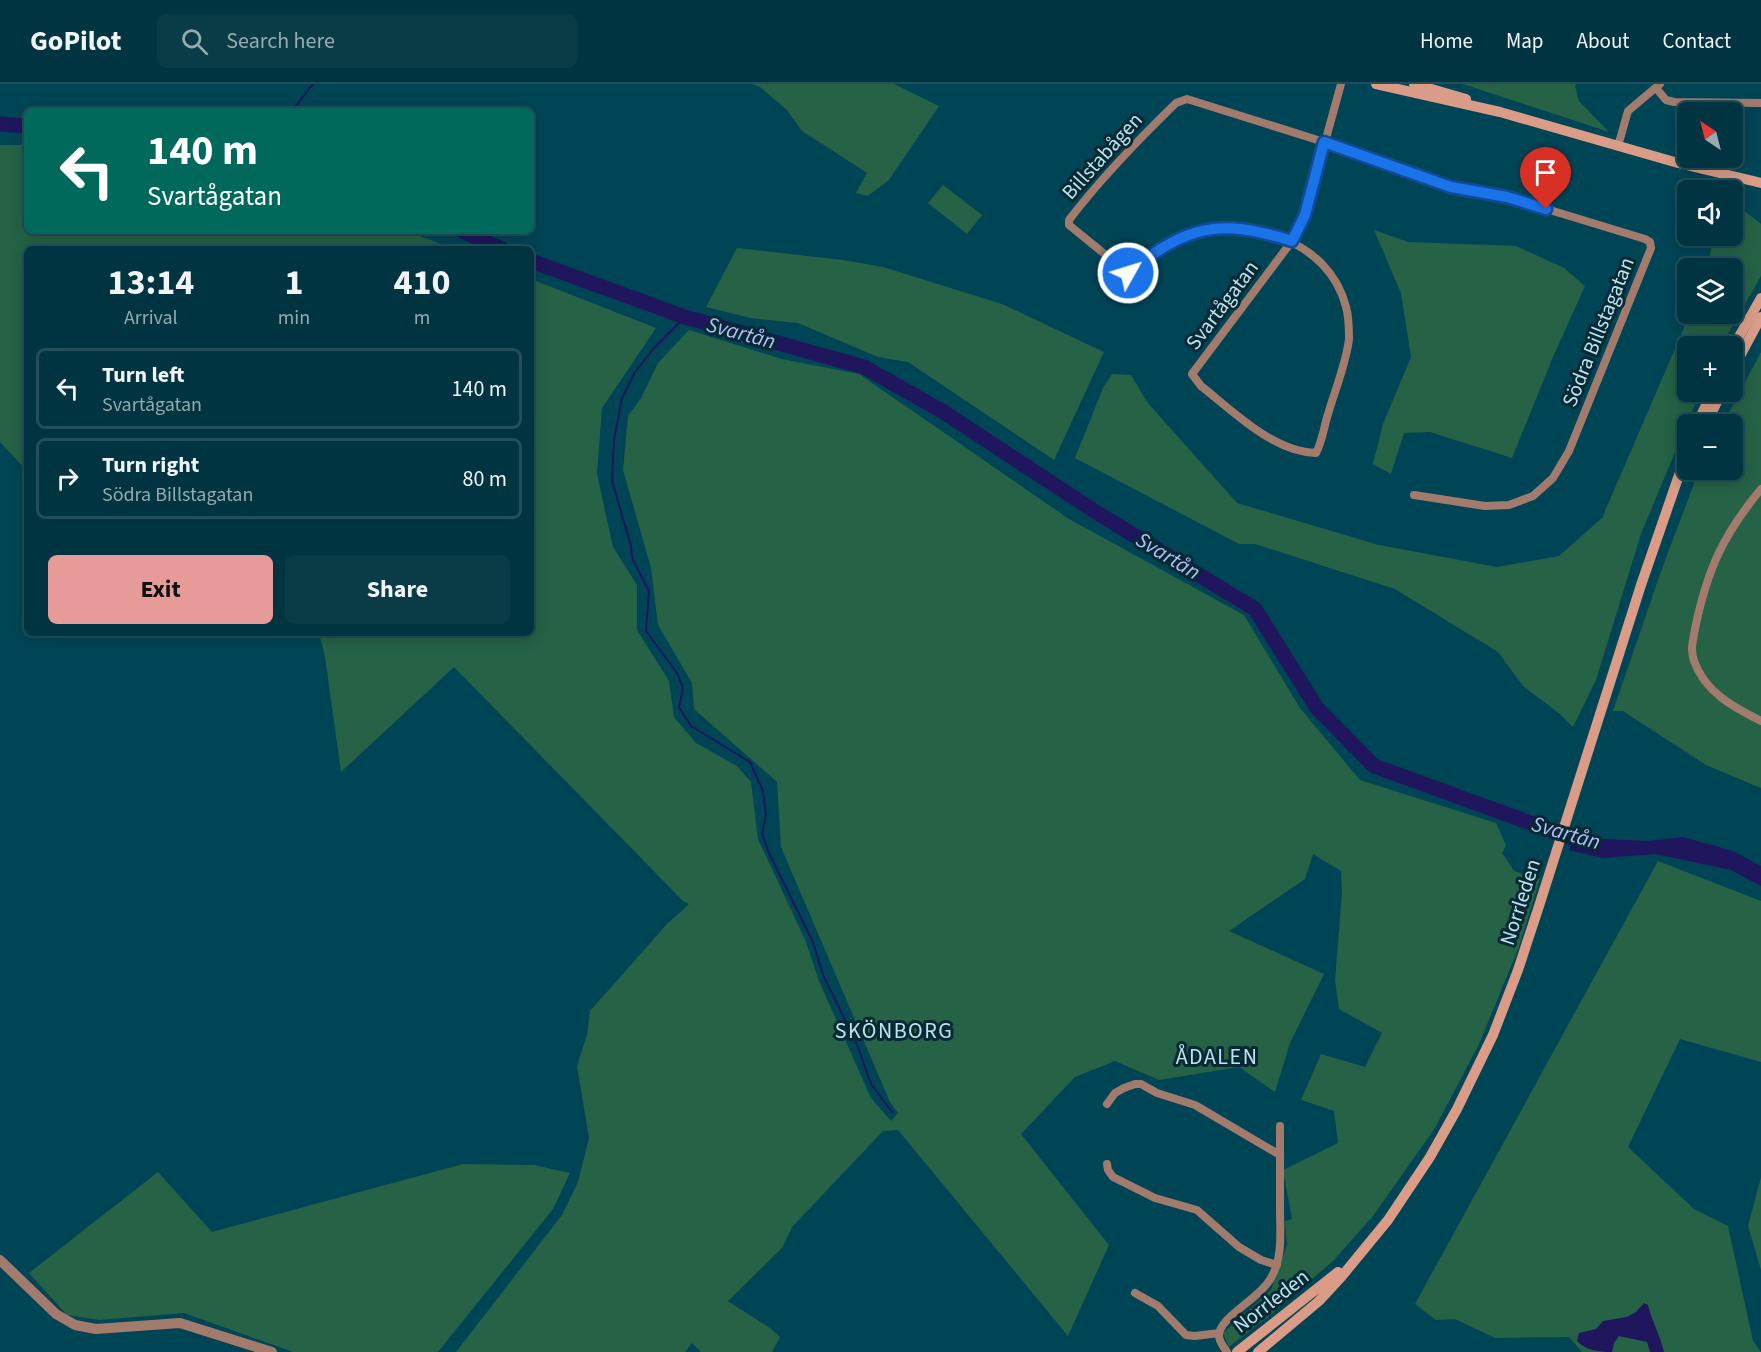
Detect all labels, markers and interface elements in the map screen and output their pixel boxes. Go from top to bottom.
search box [157,14,577,68]
text: GoPilot [30,21,121,61]
icon: search [178,25,211,58]
text: Search here [226,25,335,57]
text: Home [1420,26,1473,56]
text: Map [1506,26,1544,56]
text: About [1577,26,1629,56]
text: Contact [1662,26,1731,56]
north arrow [1677,102,1743,168]
map controls [1677,102,1743,480]
street label: Billstabågen [1055,106,1149,206]
text: 140 m [147,121,258,181]
icon: left [48,132,126,210]
pin [1520,147,1571,209]
icon: arrive [1529,156,1562,189]
text: Svartågatan [147,177,282,216]
button: sound [1677,180,1743,246]
position arrow [1096,241,1160,305]
street label: Södra Billstagatan [1554,253,1642,411]
street label: Svartågatan [1178,254,1266,356]
text: 13:14 [107,257,194,308]
text: 1 [284,257,303,308]
text: 410 [394,257,451,308]
button: layers [1677,258,1743,324]
text: Arrival [124,304,178,332]
text: min [278,304,310,332]
text: m [414,304,430,332]
water label: Svartån [703,308,779,358]
button: + [1677,336,1743,402]
text: Turn left [102,359,184,391]
icon: left [51,372,84,405]
text: 140 m [452,373,507,405]
text: Svartågatan [102,391,202,419]
button: − [1677,414,1743,480]
text: Turn right [102,449,199,481]
icon: right [51,462,84,495]
text: 80 m [462,463,507,495]
text: Södra Billstagatan [102,481,253,509]
water label: Svartån [1130,524,1206,588]
button: Exit [48,555,273,624]
button: Share [285,555,510,624]
water label: Svartån [1528,808,1604,858]
street label: Norrleden [1492,855,1548,949]
district label: SKÖNBORG [835,1015,953,1047]
district label: ÅDALEN [1176,1041,1258,1073]
street label: Norrleden [1227,1262,1315,1340]

